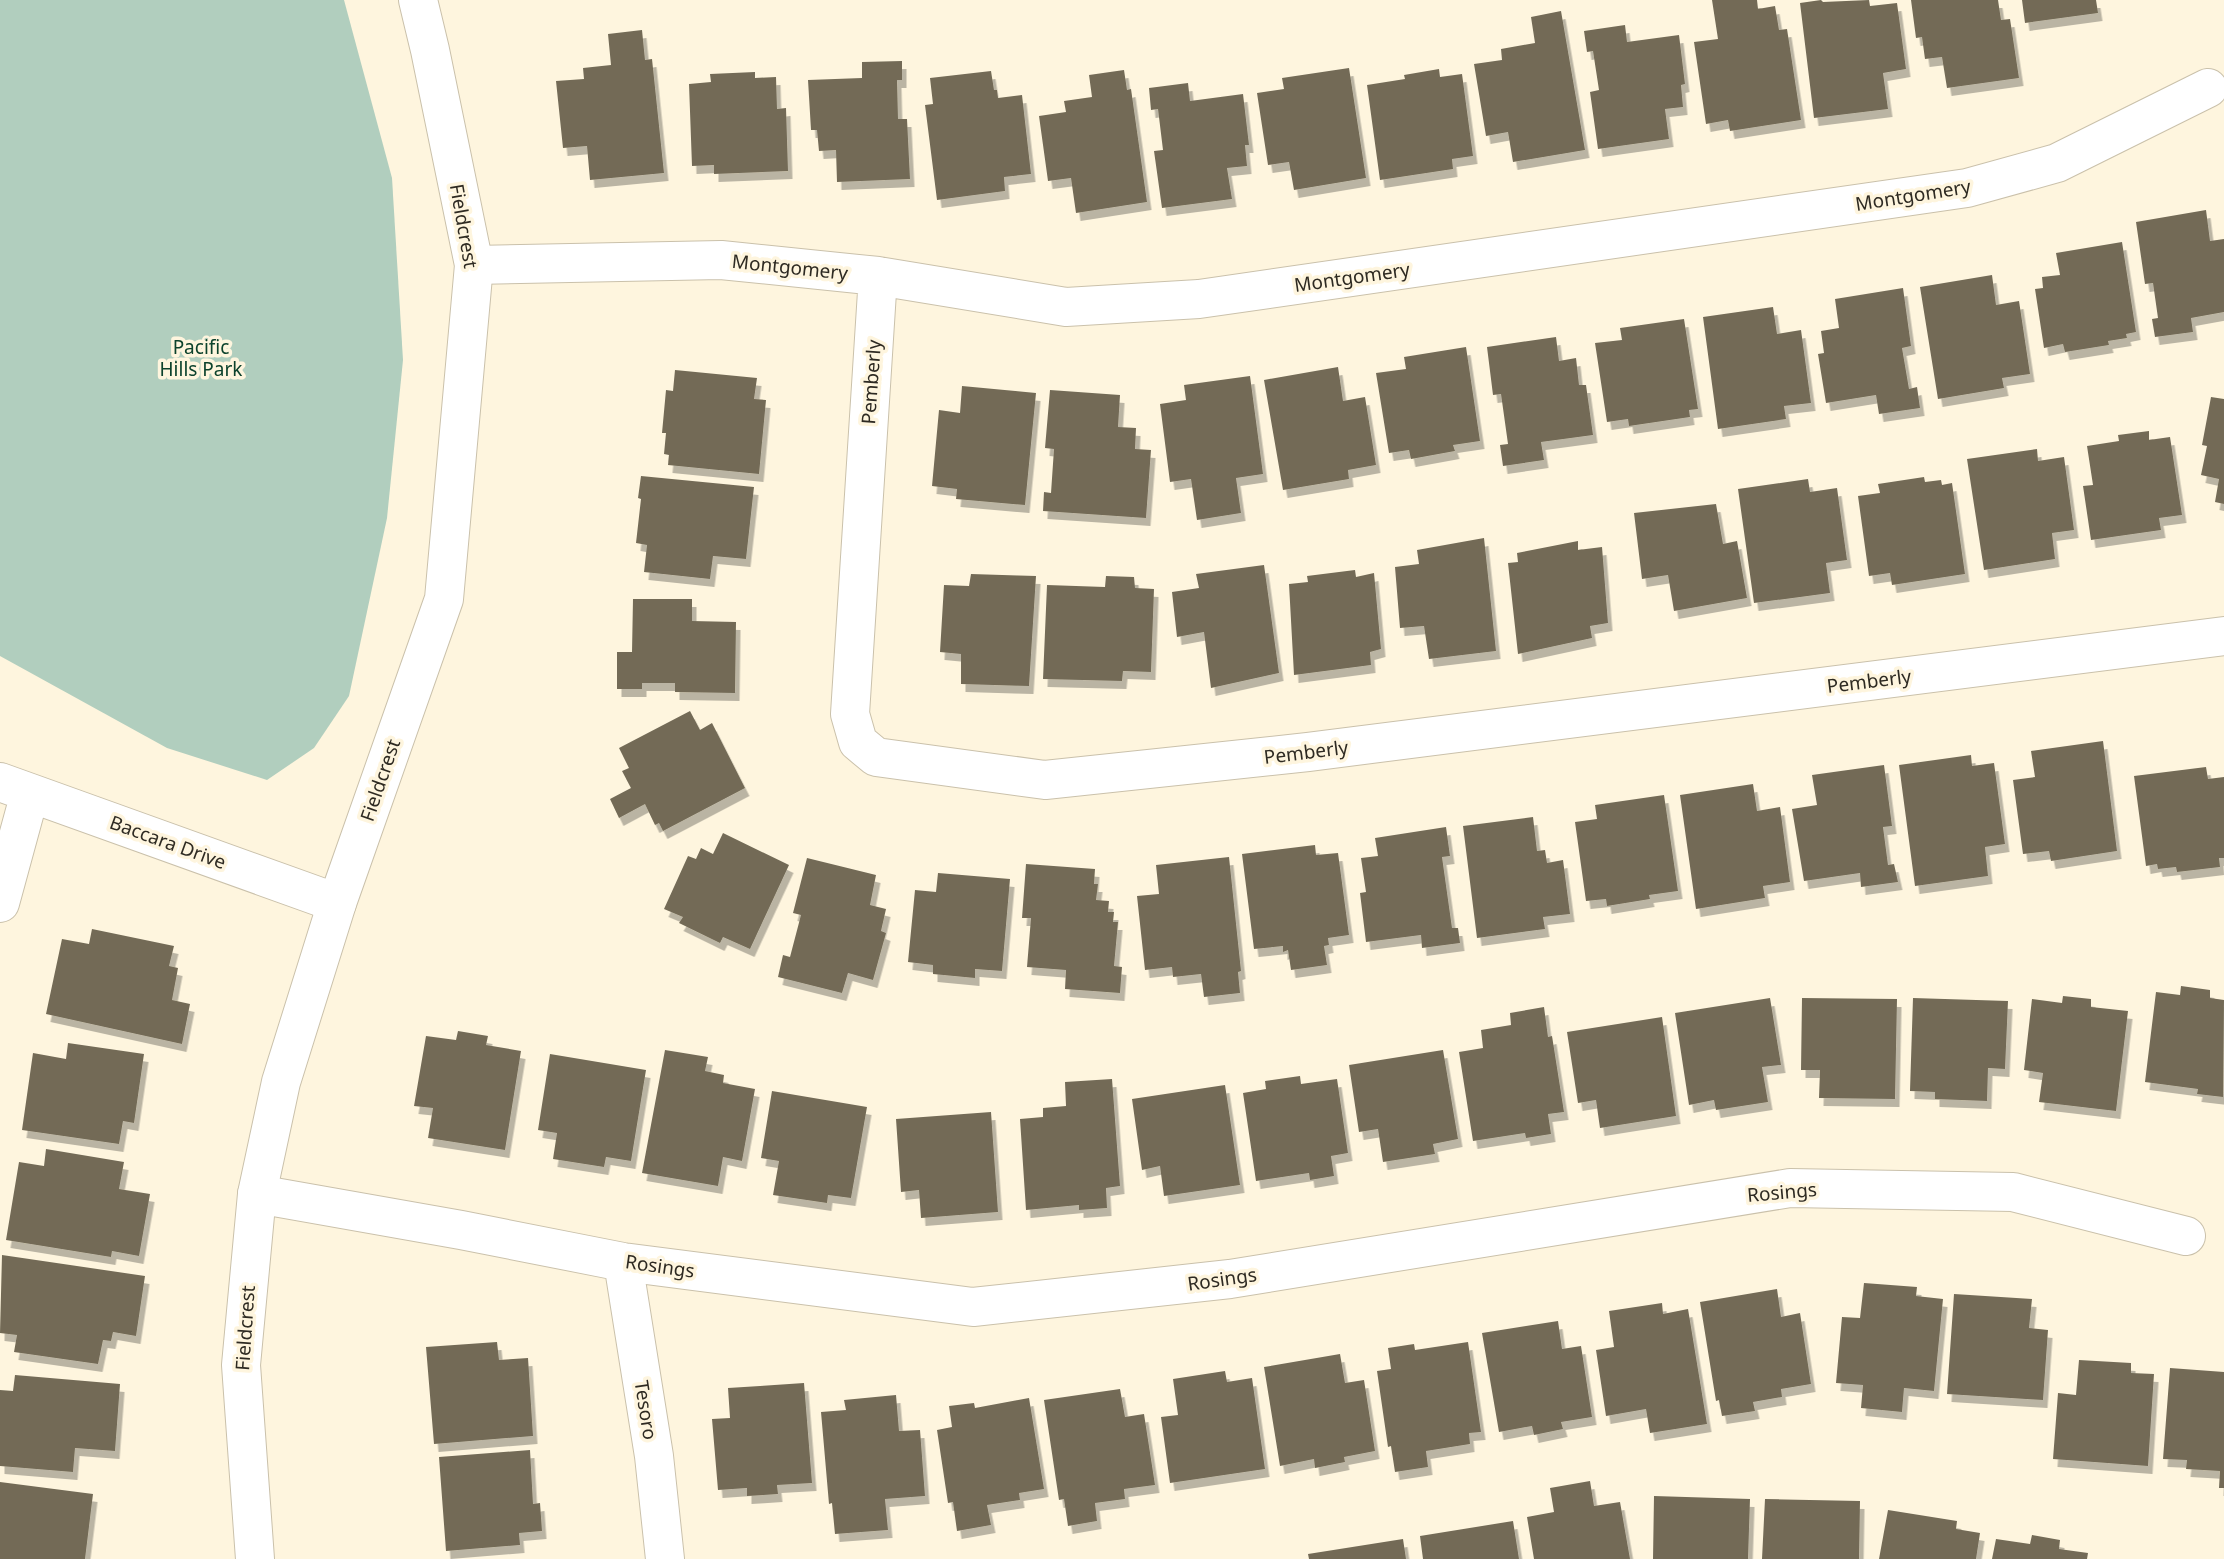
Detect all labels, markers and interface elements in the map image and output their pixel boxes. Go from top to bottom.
street label: Montgomery [1853,173,1973,217]
street label: Fieldcrest [444,182,484,270]
street label: Montgomery [731,248,850,286]
street label: Montgomery [1292,256,1412,298]
park label: Pacific Hills Park [160,334,242,382]
street label: Pemberly [855,338,887,425]
street label: Pemberly [1825,663,1913,699]
street label: Pemberly [1262,734,1350,770]
street label: Fieldcrest [354,735,406,825]
street label: Baccara Drive [106,809,230,875]
street label: Rosings [1746,1176,1818,1208]
street label: Rosings [624,1248,696,1284]
street label: Rosings [1186,1261,1258,1297]
street label: Fieldcrest [229,1284,261,1371]
street label: Tesoro [629,1379,663,1441]

